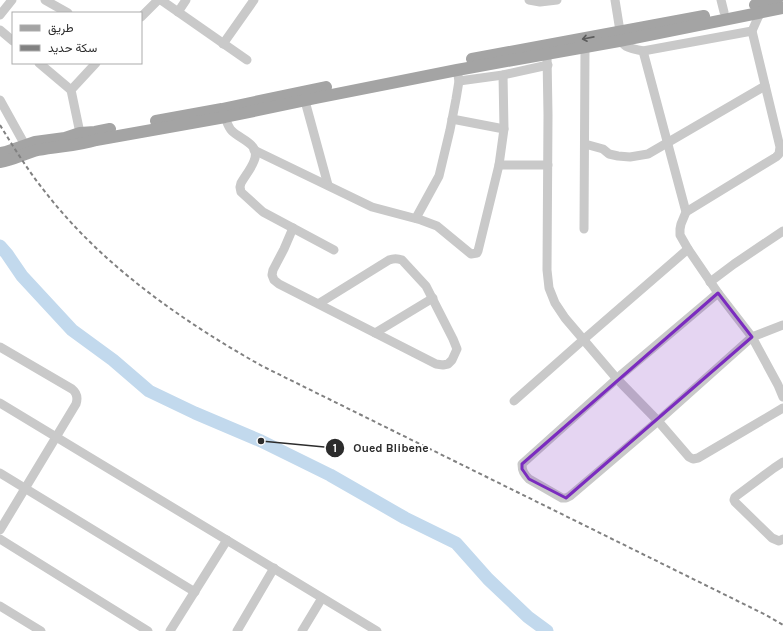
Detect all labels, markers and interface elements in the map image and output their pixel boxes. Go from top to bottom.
legend [12,12,142,64]
text: طريق [48,21,74,36]
one-way arrow [582,34,595,42]
text: سكة حديد [48,41,97,55]
callout: Oued Blibene [325,436,436,460]
text: 1 [333,441,337,455]
text: Oued Blibene [353,441,429,455]

